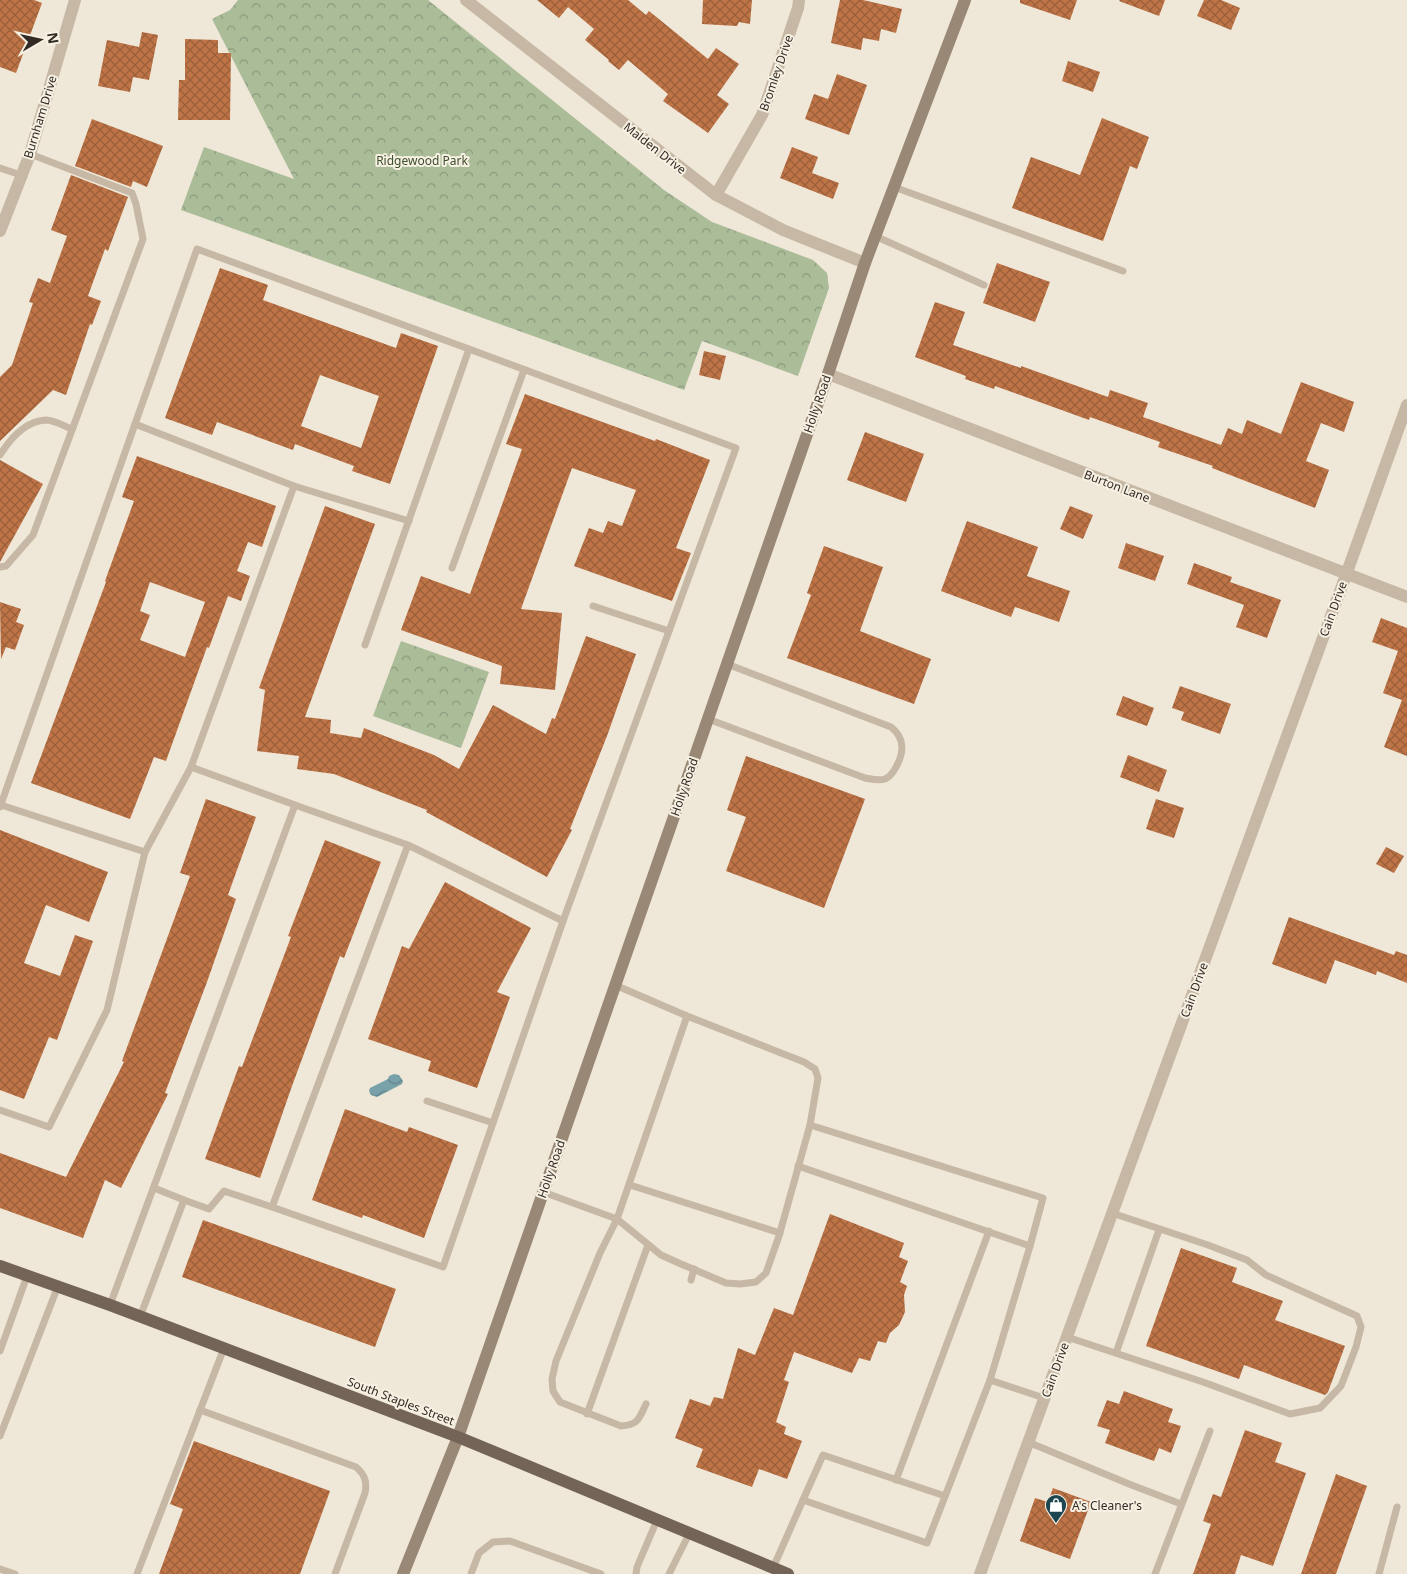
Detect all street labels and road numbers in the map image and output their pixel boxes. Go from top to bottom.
street label: Bromley Drive [755,32,797,113]
street label: Burnham Drive [19,73,61,160]
street label: Malden Drive [620,118,690,178]
street label: Holly Road [799,373,835,435]
street label: Burton Lane [1082,466,1153,506]
street label: Cain Drive [1315,579,1351,639]
street label: Holly Road [666,756,702,818]
street label: Cain Drive [1176,960,1212,1020]
street label: Holly Road [533,1138,569,1200]
street label: Cain Drive [1037,1340,1073,1400]
street label: South Staples Street [345,1373,458,1429]

